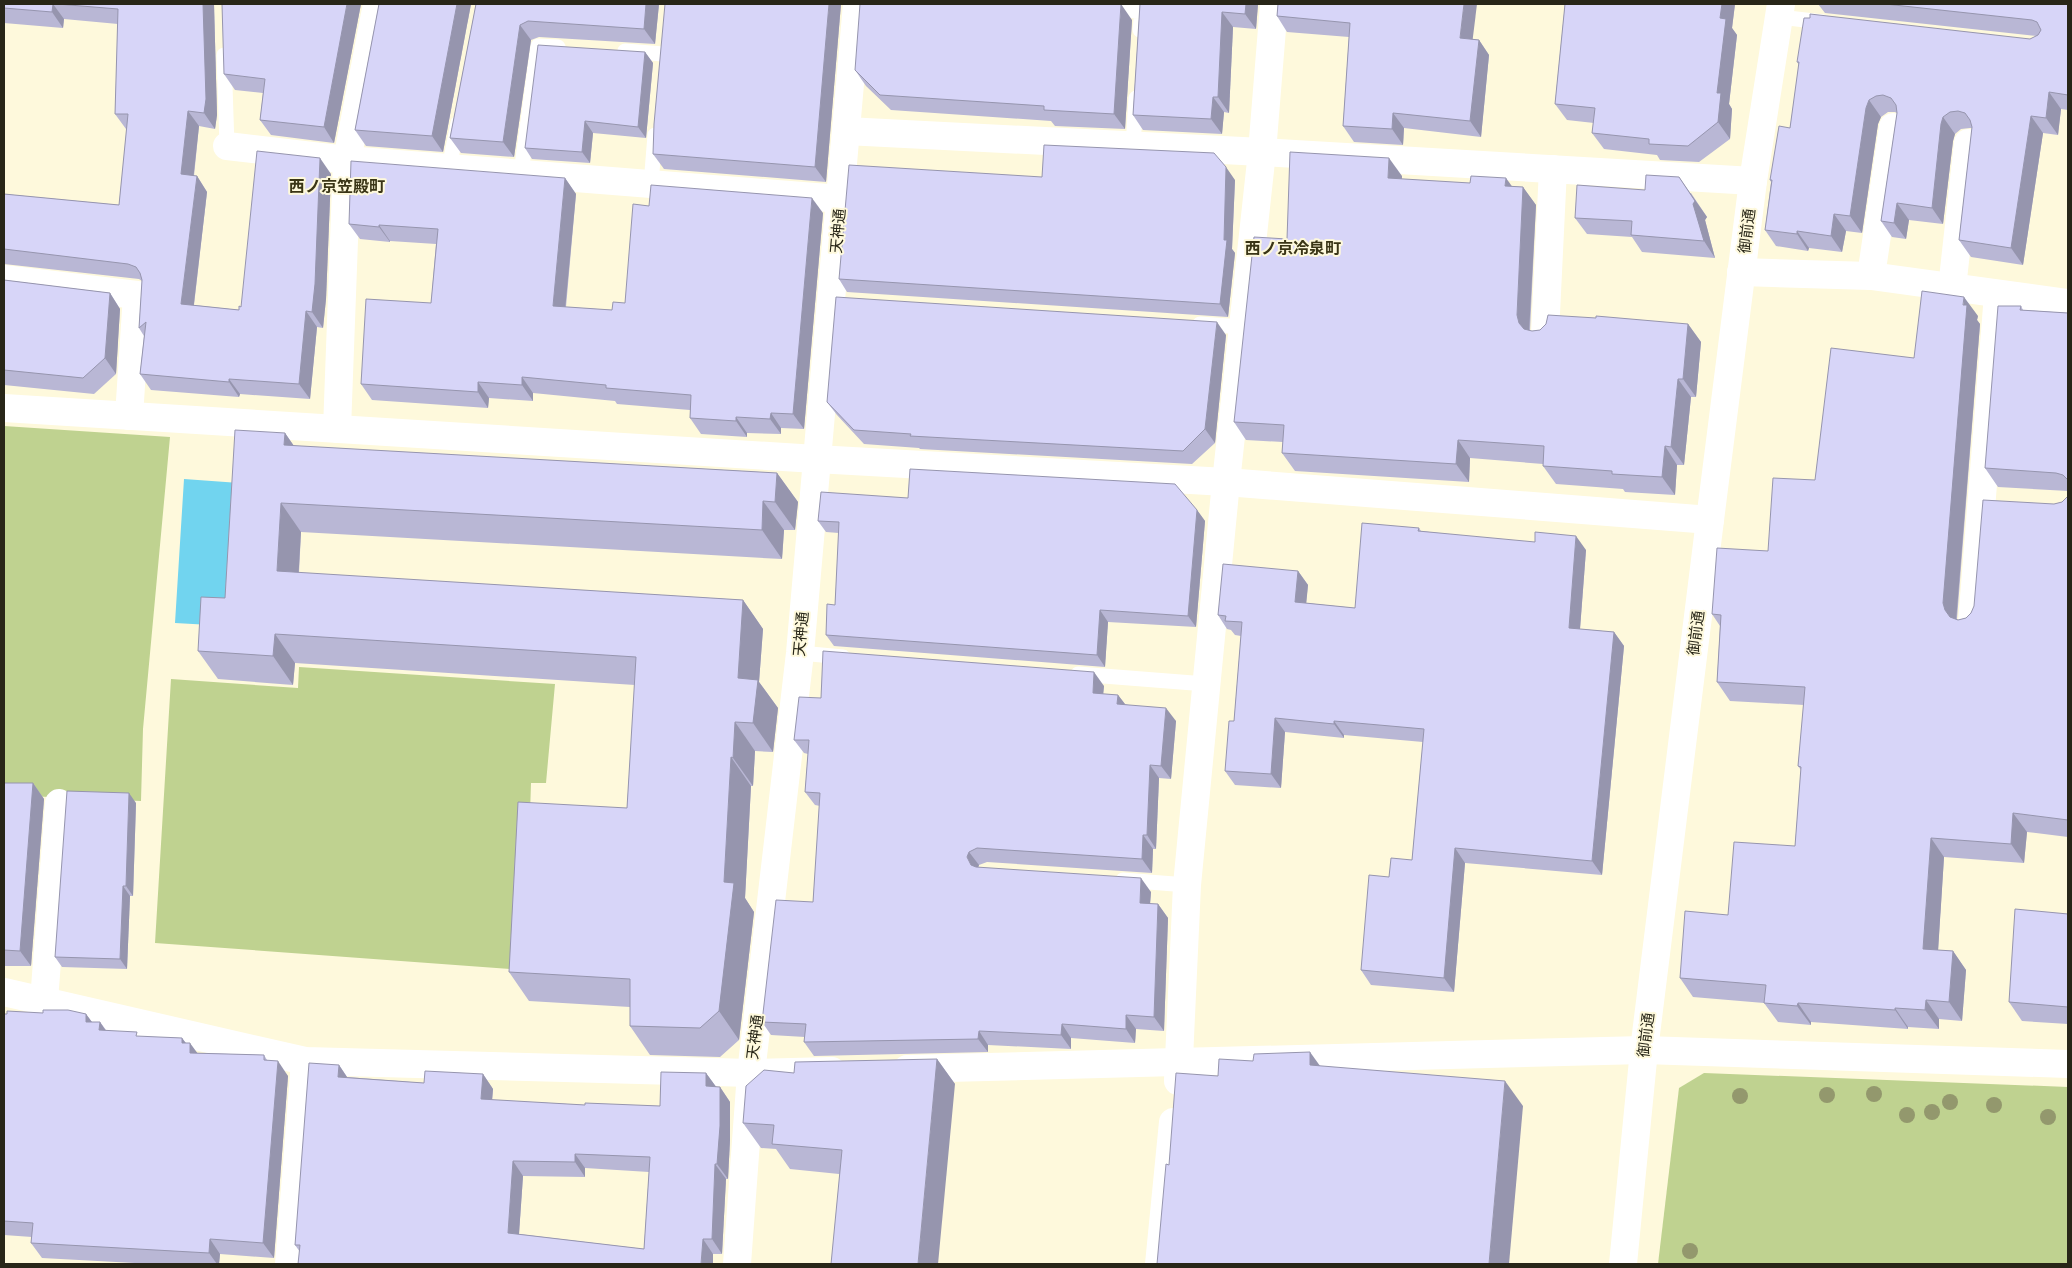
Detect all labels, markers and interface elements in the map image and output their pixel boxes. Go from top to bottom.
district label: 西ノ京笠殿町 [289,175,385,198]
street label: 御前通 [1733,207,1760,255]
street label: 天神通 [825,208,850,254]
district label: 西ノ京冷泉町 [1245,237,1341,260]
street label: 御前通 [1682,609,1709,657]
street label: 天神通 [788,611,813,657]
street label: 御前通 [1632,1011,1659,1059]
street label: 天神通 [741,1013,768,1061]

